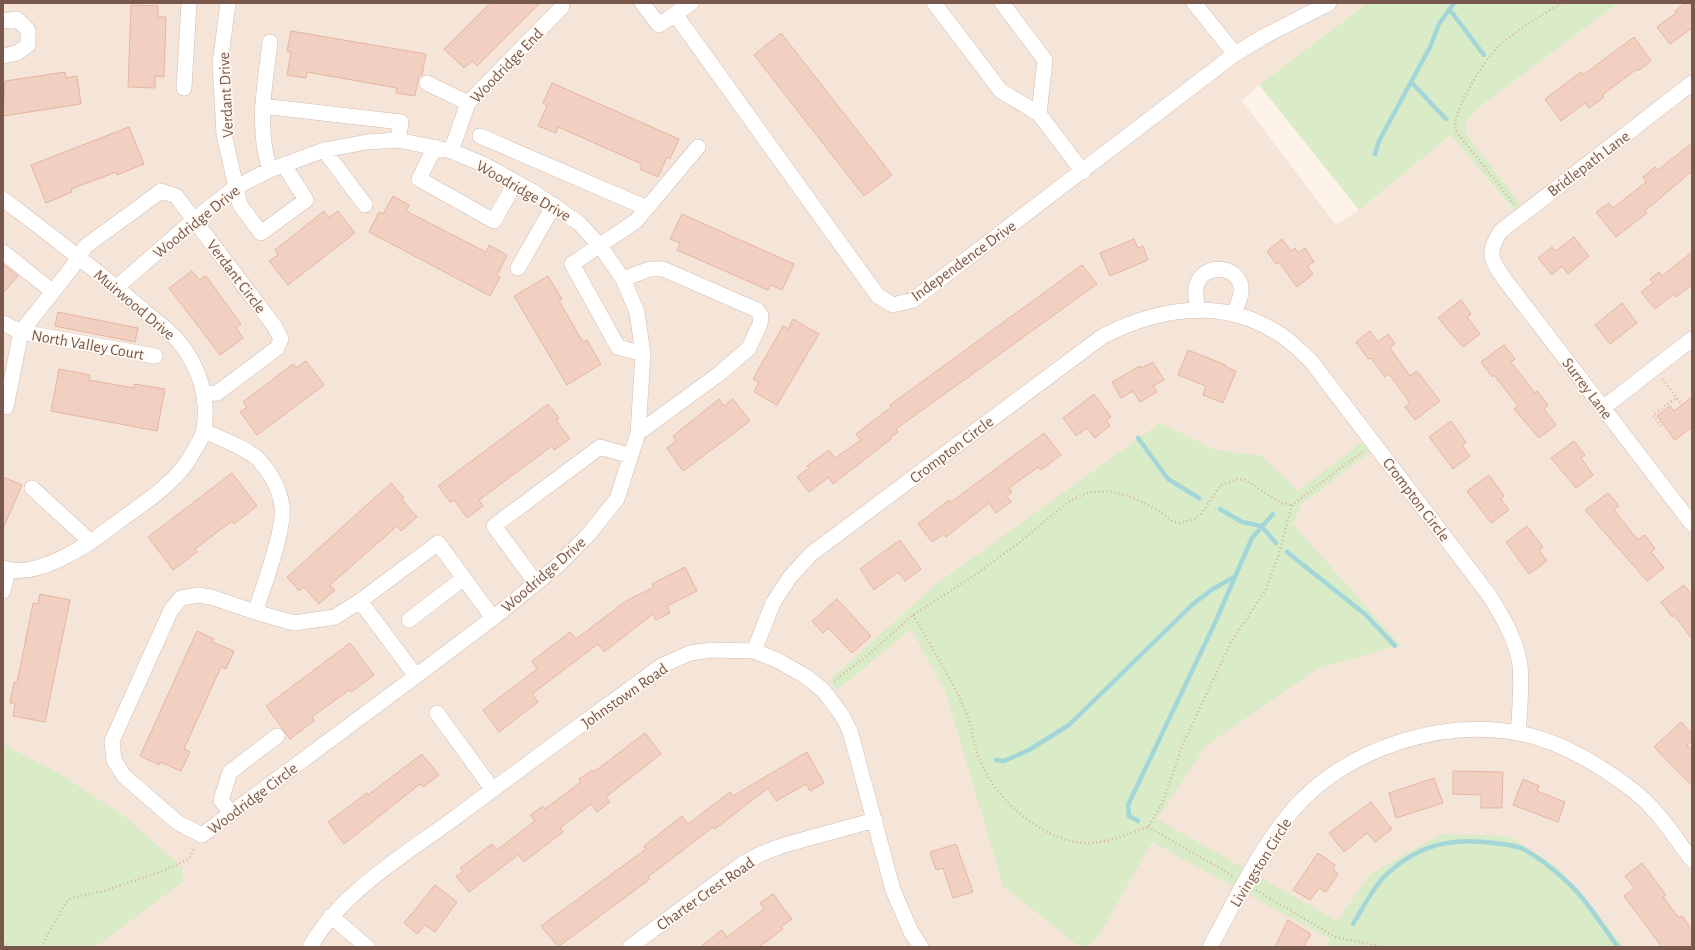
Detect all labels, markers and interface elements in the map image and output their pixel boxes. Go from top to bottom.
street label: Woodridge End [467,25,546,106]
street label: Verdant Drive [216,52,236,138]
street label: Bridlepath Lane [1545,128,1633,200]
street label: Woodridge Drive [474,157,573,224]
street label: Woodridge Drive [150,182,243,261]
street label: Independence Drive [908,218,1019,304]
street label: Verdant Circle [204,237,269,316]
street label: Muirwood Drive [91,266,178,343]
street label: North Valley Court [30,327,145,364]
street label: Surrey Lane [1558,355,1615,423]
street label: Crompton Circle [907,413,996,486]
street label: Crompton Circle [1380,455,1453,544]
street label: Woodridge Drive [498,534,589,616]
street label: Johnstown Road [579,660,670,731]
street label: Woodridge Circle [205,760,300,838]
street label: Livingston Circle [1227,815,1295,910]
street label: Charter Crest Road [654,854,757,933]

